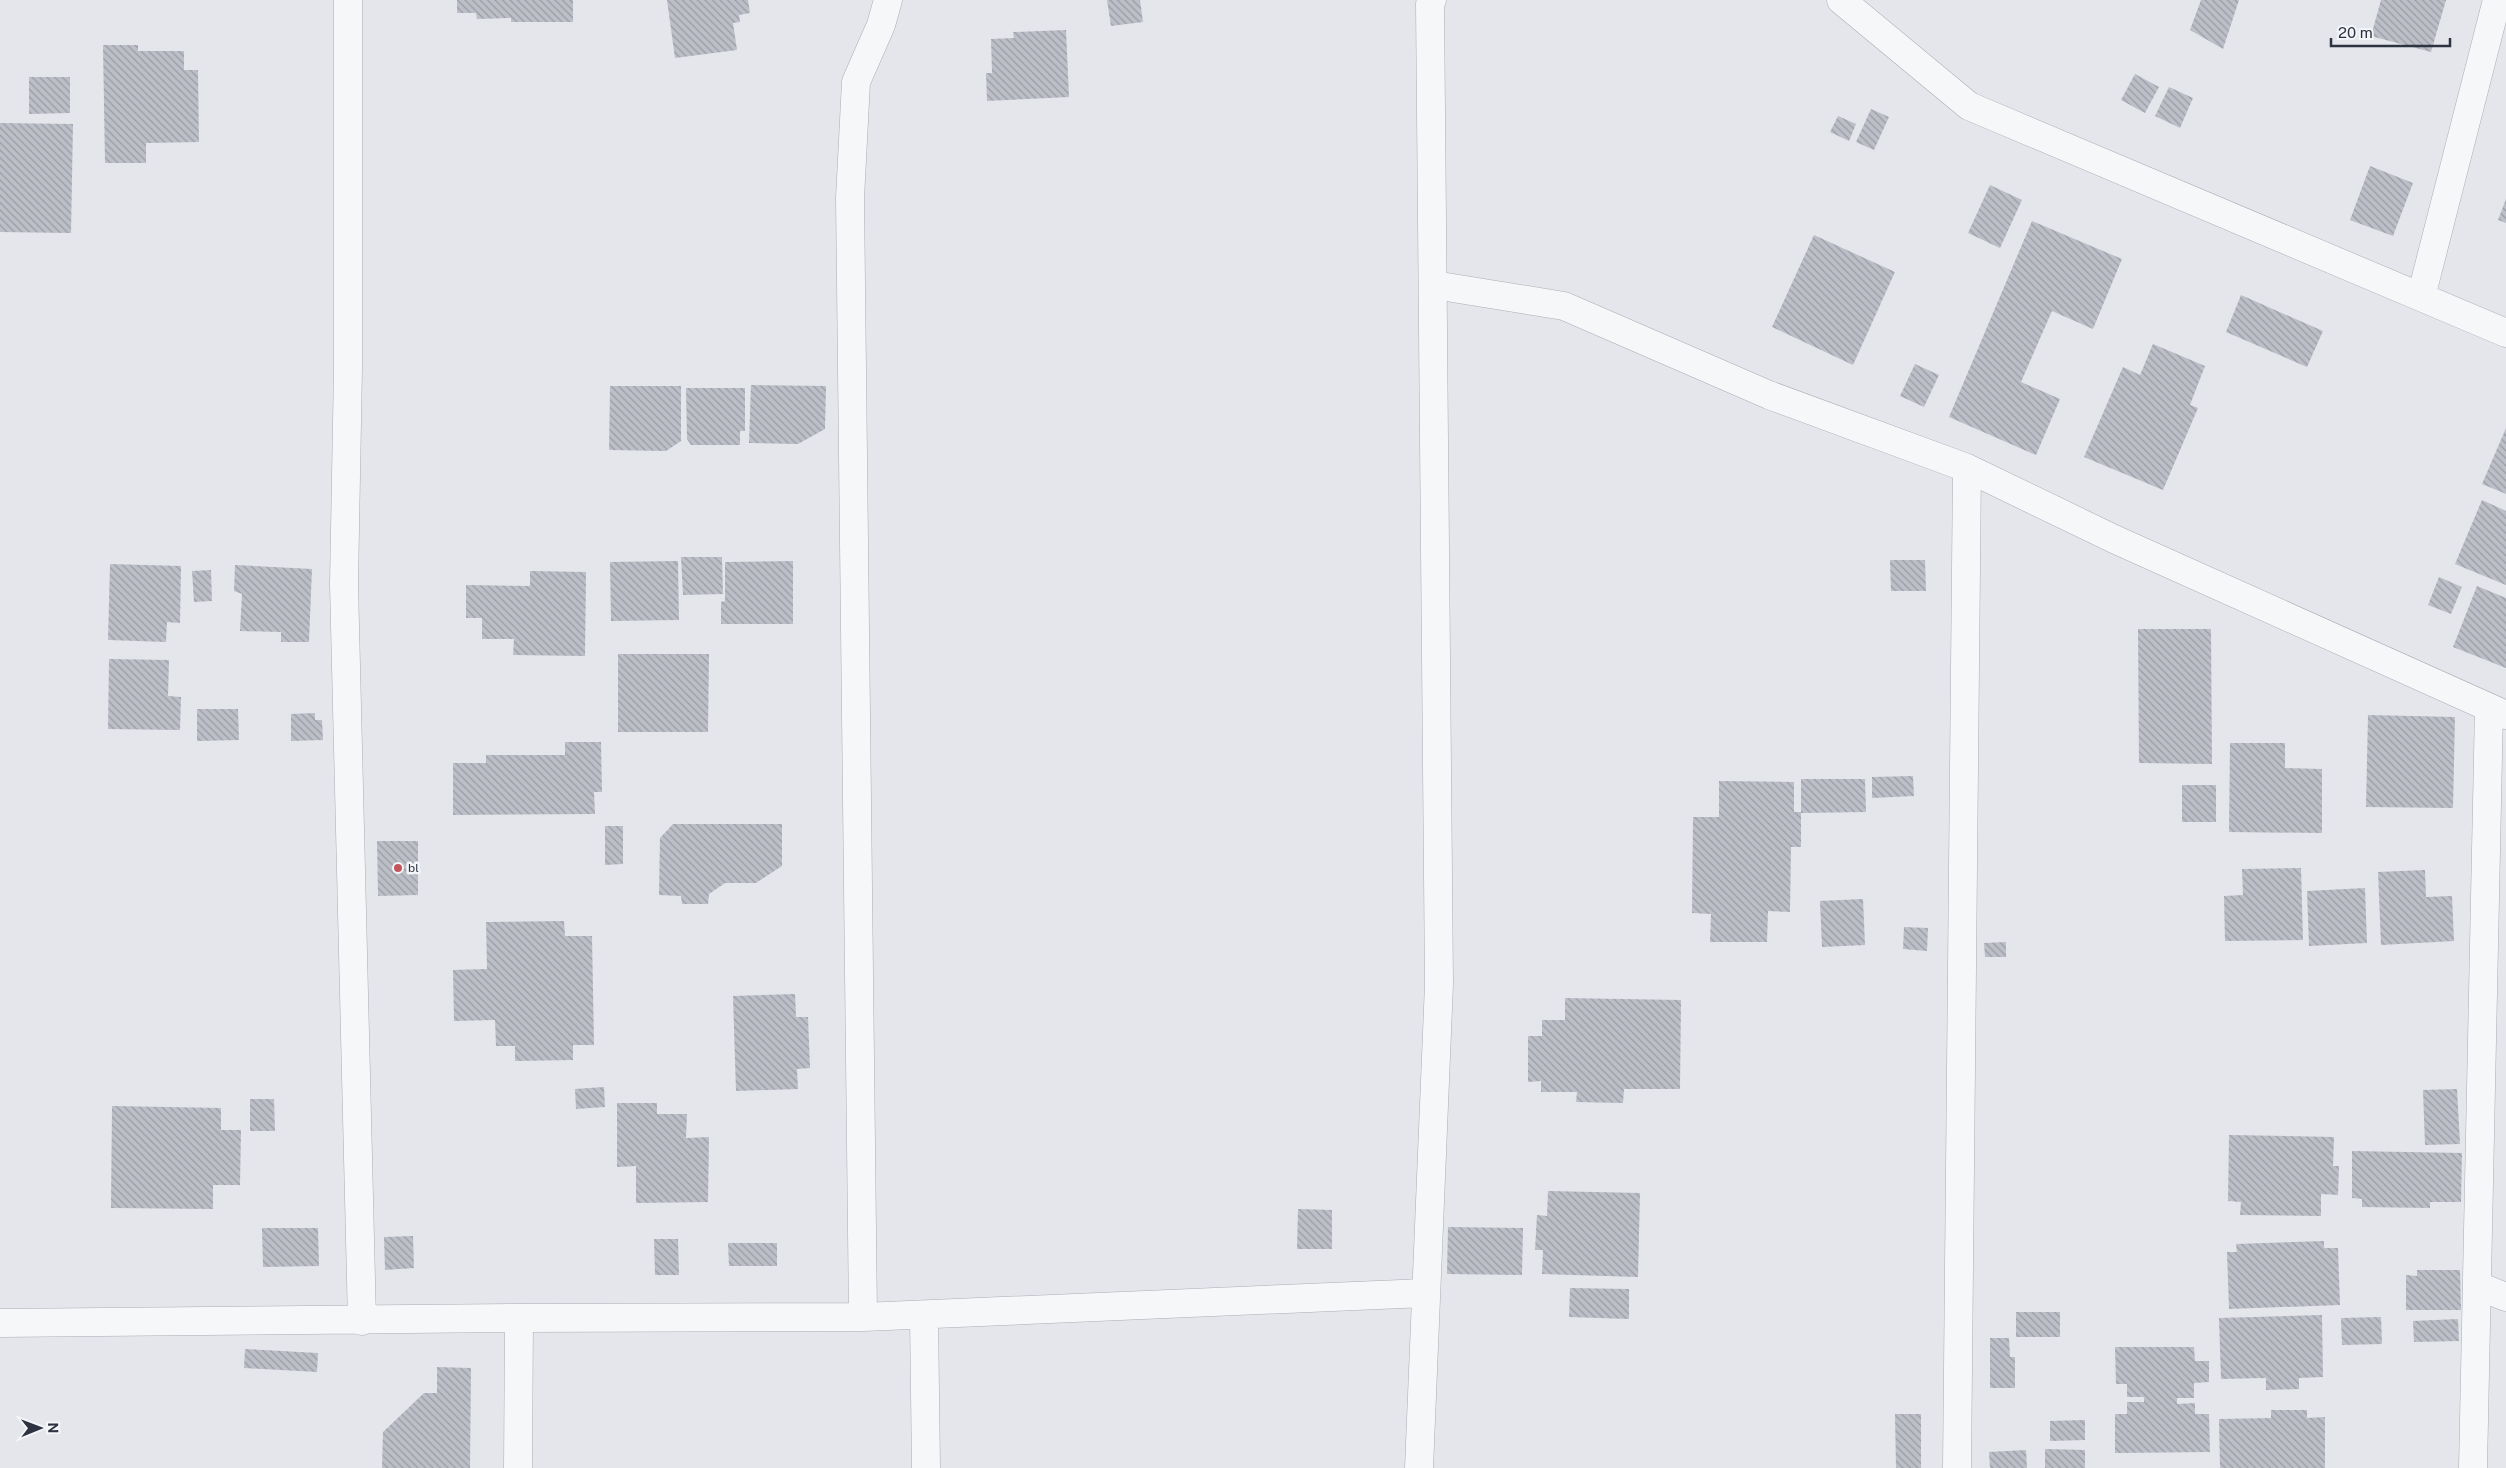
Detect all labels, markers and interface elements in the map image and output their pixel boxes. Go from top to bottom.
scale bar [2331,15,2450,47]
text: 20 m [2338,24,2373,41]
place label: bl [408,861,419,875]
marker: bl [392,862,404,874]
north arrow [15,1403,65,1453]
text: N [45,1422,61,1433]

